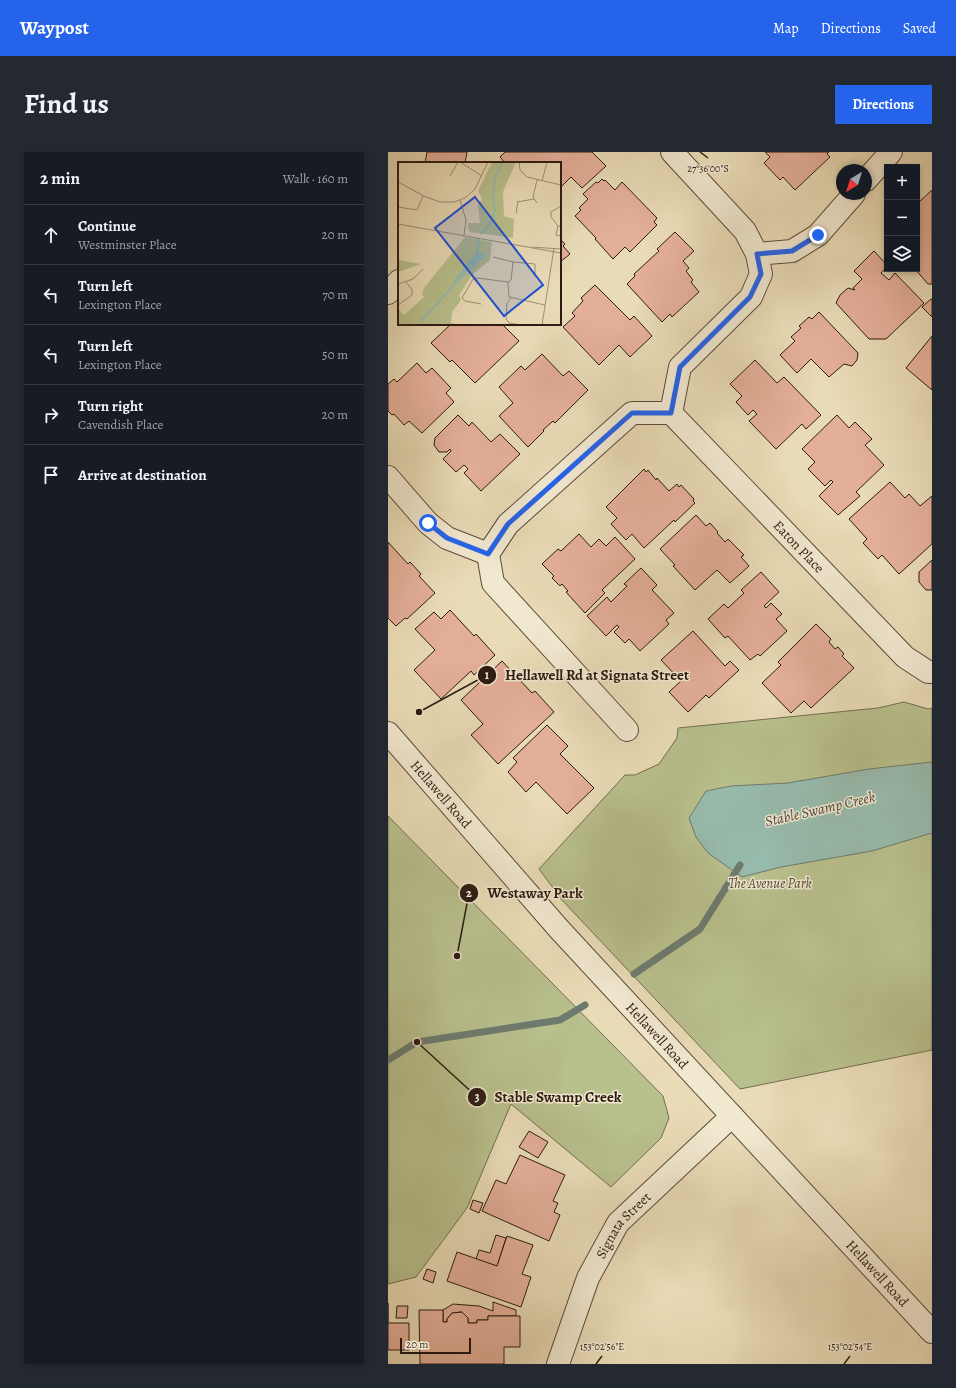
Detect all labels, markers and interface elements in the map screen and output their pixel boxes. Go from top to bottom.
text: Waypost [20,15,89,41]
text: Map [773,19,799,38]
text: Directions [821,19,881,38]
text: Saved [903,19,936,38]
text: Find us [24,85,109,123]
button: Directions [835,85,932,124]
inset map [398,162,561,325]
text: 27°36'00"S [687,162,729,175]
north arrow [836,164,872,200]
map controls [884,164,920,272]
button: + [884,164,920,200]
text: 2 min [40,167,80,190]
text: Walk · 160 m [283,170,348,187]
button: − [884,200,920,236]
text: Continue [78,216,136,236]
icon: ahead [40,224,62,246]
text: 20 m [322,226,348,243]
route end [809,226,827,244]
text: Westminster Place [78,236,177,253]
button: layers [884,236,920,272]
text: Turn left [78,276,133,296]
icon: left [40,284,62,306]
text: 70 m [322,286,348,303]
text: Lexington Place [78,296,162,313]
text: Turn left [78,336,133,356]
icon: left [40,344,62,366]
text: 50 m [322,346,348,363]
text: Lexington Place [78,356,162,373]
text: Turn right [78,396,143,416]
icon: right [40,404,62,426]
text: 20 m [322,406,348,423]
text: Cavendish Place [78,416,163,433]
icon: arrive [40,464,62,486]
text: Arrive at destination [78,465,207,485]
route start [419,514,437,532]
street label: Eaton Place [769,516,828,577]
callout: Hellawell Rd at Signata Street [477,662,697,689]
text: Hellawell Rd at Signata Street [505,665,689,685]
text: 1 [485,667,490,683]
street label: Hellawell Road [406,756,476,833]
water label: Stable Swamp Creek [763,787,877,831]
park label: The Avenue Park [728,874,812,893]
callout: Westaway Park [459,879,591,906]
text: Westaway Park [486,883,583,903]
text: 2 [466,885,472,901]
street label: Hellawell Road [621,998,693,1073]
callout: Stable Swamp Creek [467,1083,630,1110]
text: Stable Swamp Creek [494,1087,622,1107]
text: 3 [474,1089,480,1105]
street label: Signata Street [591,1188,656,1262]
street label: Hellawell Road [841,1236,913,1311]
scale bar [400,1336,471,1355]
text: 20 m [406,1337,428,1352]
text: 153°02'56"E [580,1340,624,1353]
text: 153°02'54"E [828,1340,872,1353]

